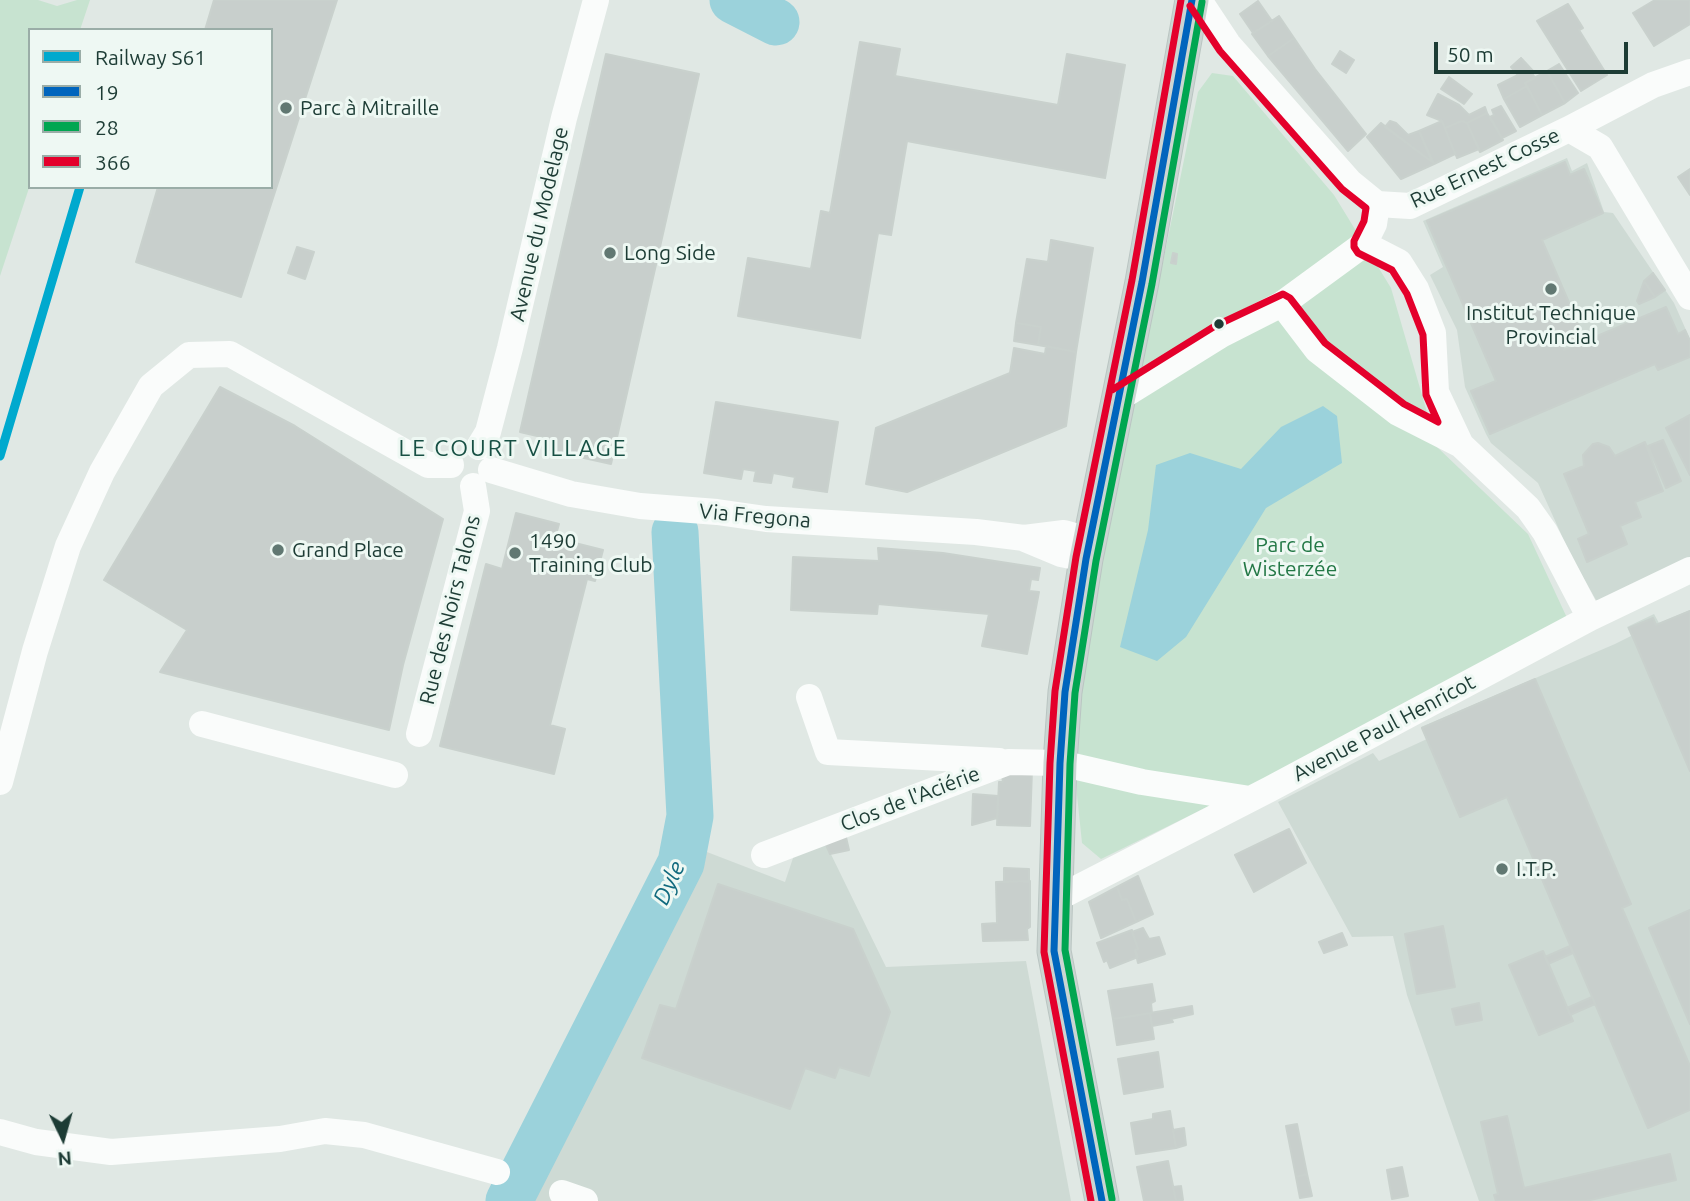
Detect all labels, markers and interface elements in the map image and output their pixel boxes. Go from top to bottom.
legend [28,28,273,189]
scale bar [1438,28,1632,72]
text: 50 m [1447,42,1494,66]
text: Railway S61 [95,45,206,69]
text: 19 [95,80,119,104]
place label: Parc à Mitraille [300,95,439,121]
marker: Parc à Mitraille [278,100,294,116]
text: 28 [95,115,119,139]
street label: Rue Ernest Cosse [1406,122,1564,214]
street label: Avenue du Modelage [504,124,574,324]
text: 366 [95,150,131,174]
place label: Long Side [624,240,716,266]
marker: Long Side [602,245,618,261]
marker: Institut Technique Provincial [1543,281,1559,297]
place label: Institut Technique Provincial [1466,300,1636,350]
unlabelled marker [1212,317,1226,331]
district label: LE COURT VILLAGE [400,434,626,462]
street label: Via Fregona [698,499,812,533]
street label: Rue des Noirs Talons [414,513,486,707]
place label: 1490 Training Club [529,528,652,578]
park label: Parc de Wisterzée [1243,532,1337,582]
place label: Grand Place [292,537,404,563]
marker: Grand Place [270,542,286,558]
marker: 1490 Training Club [507,545,523,561]
street label: Avenue Paul Henricot [1289,669,1479,787]
street label: Clos de l'Aciérie [837,761,983,837]
place label: I.T.P. [1516,856,1557,882]
water label: Dyle [647,857,691,909]
marker: I.T.P. [1494,861,1510,877]
north arrow [28,1103,98,1173]
text: N [57,1147,73,1170]

